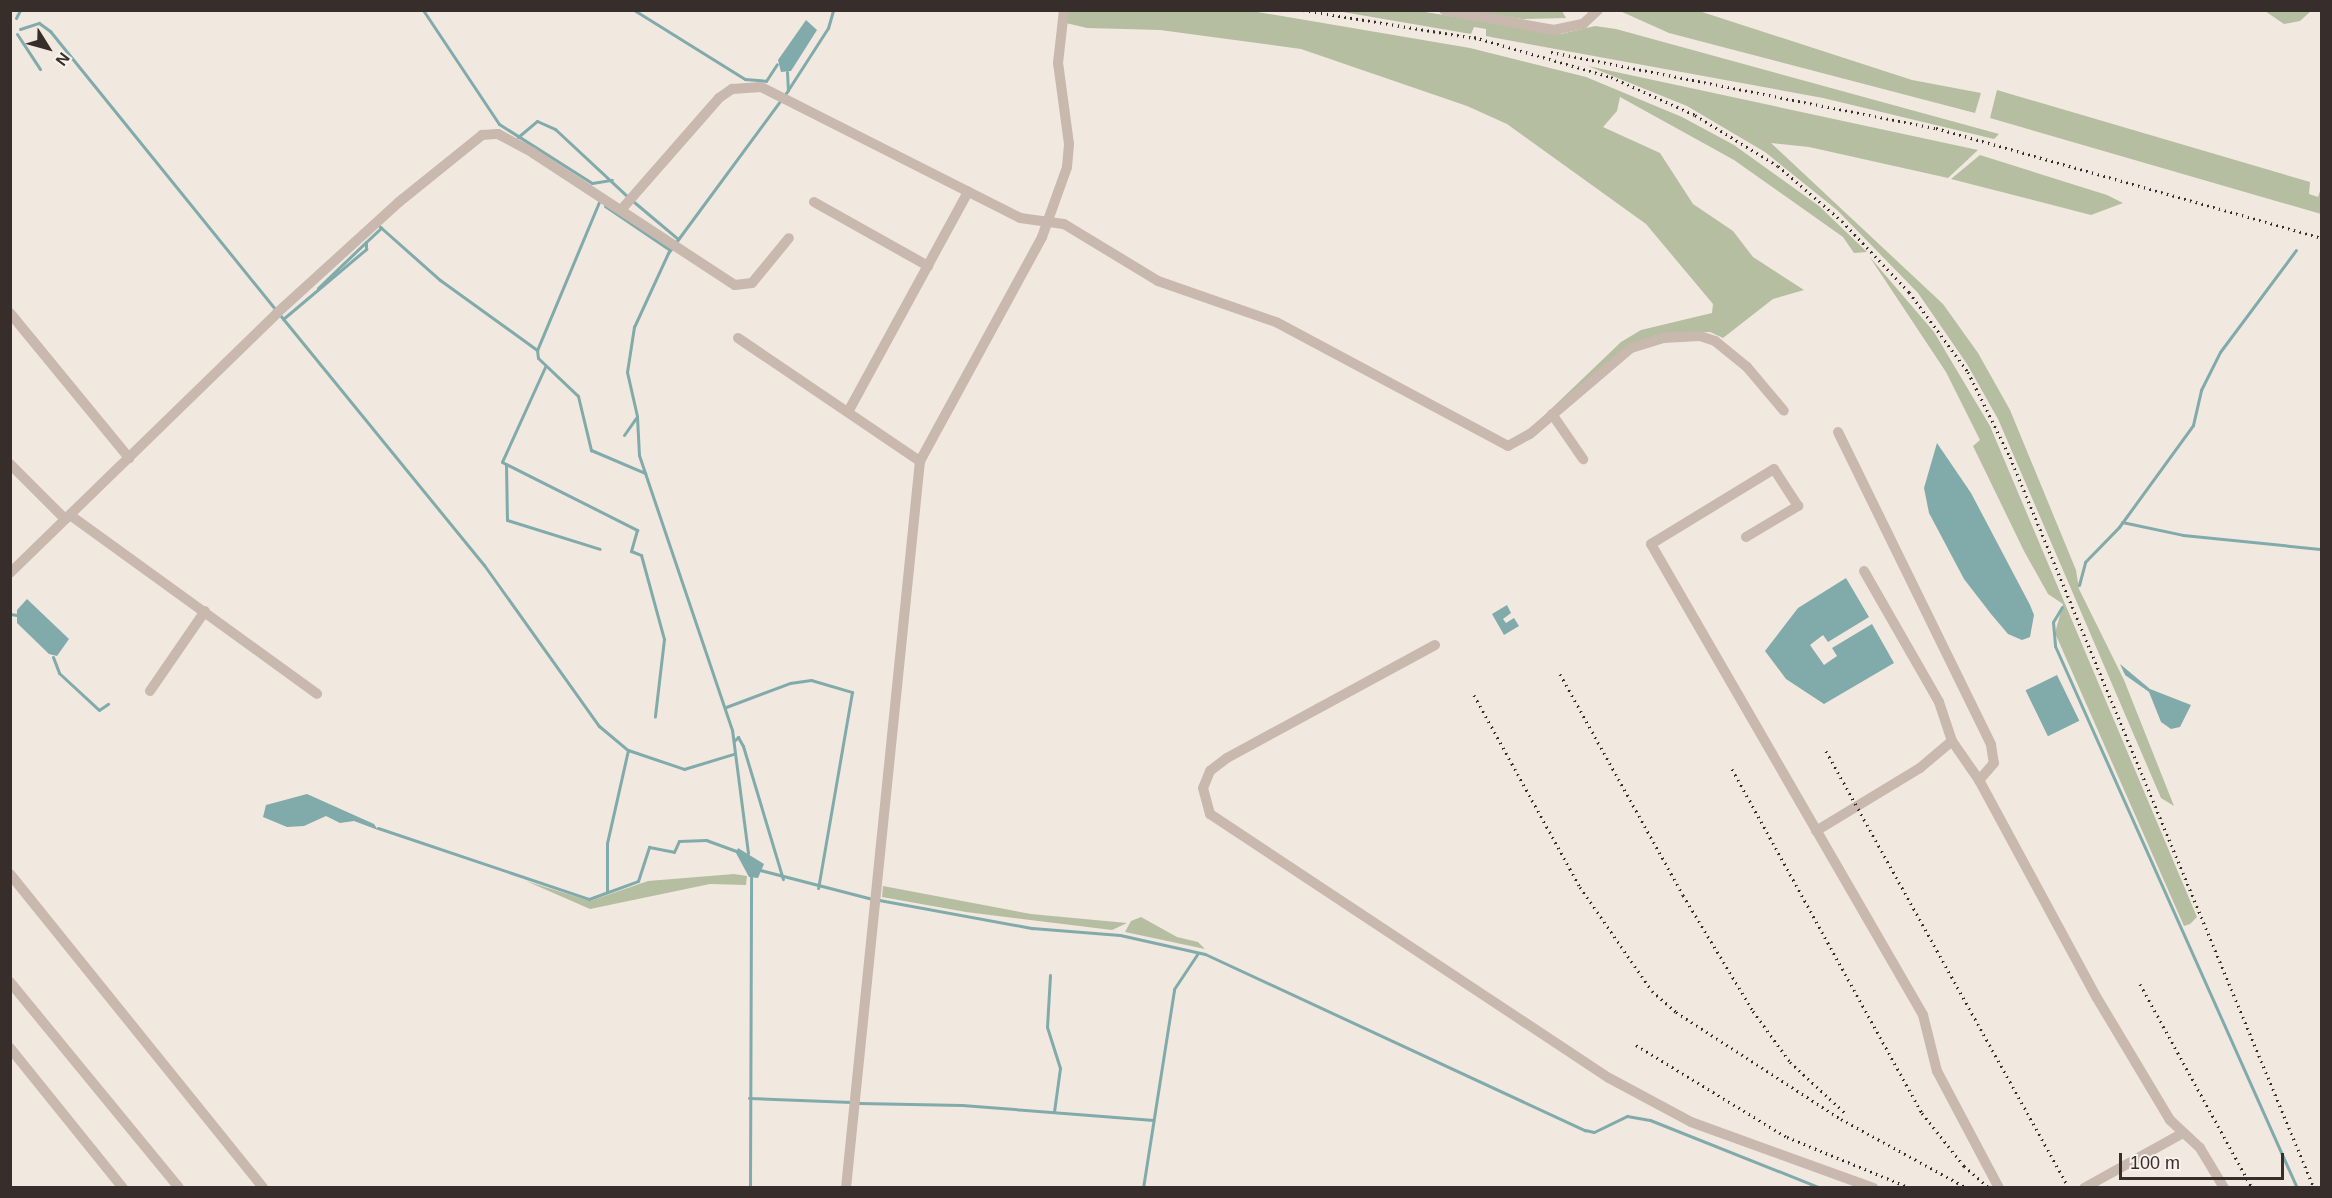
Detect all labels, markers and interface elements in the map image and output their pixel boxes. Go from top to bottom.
north arrow [18,18,78,78]
text: N [53,49,73,69]
scale bar [2122,1141,2287,1179]
text: 100 m [2130,1153,2180,1173]

